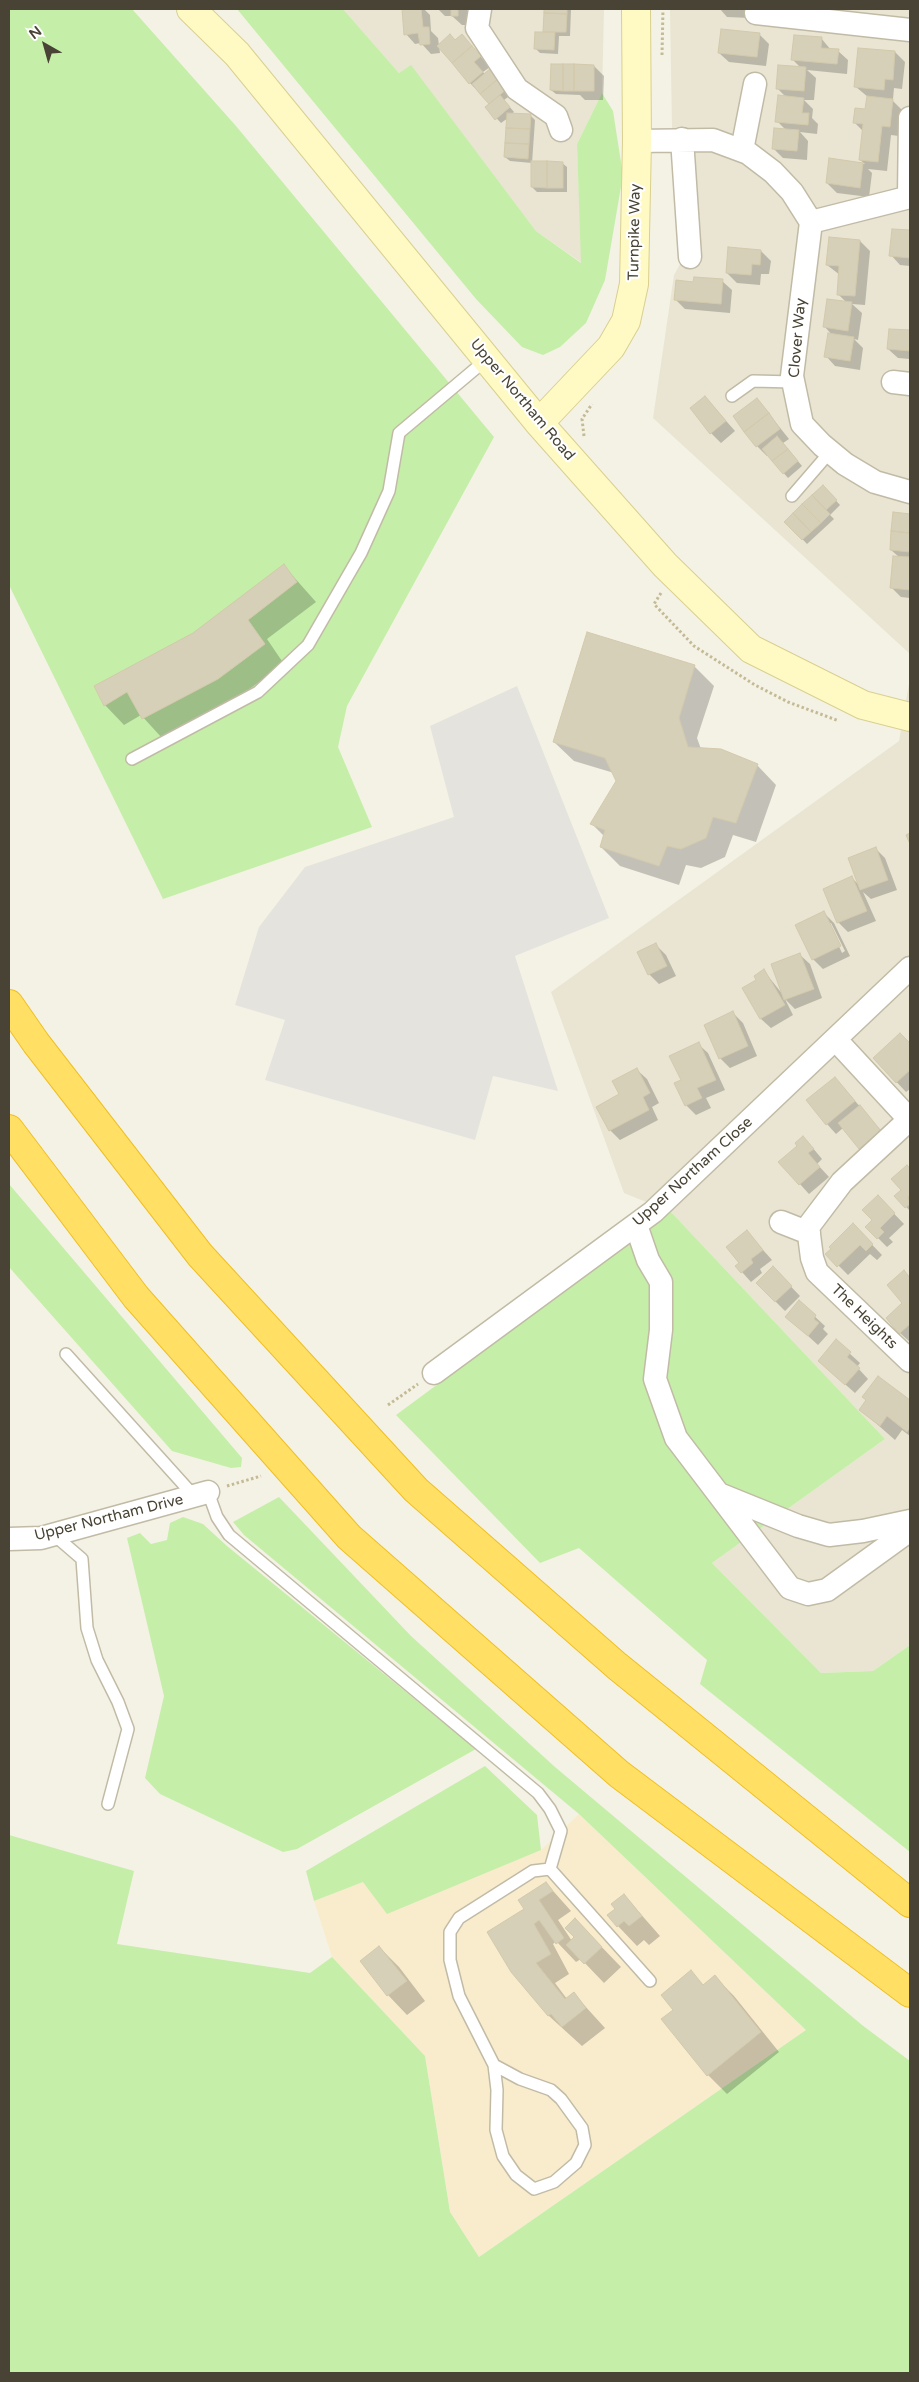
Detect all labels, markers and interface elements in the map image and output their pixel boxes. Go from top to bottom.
north arrow [20,20,70,70]
text: N [26,23,45,43]
street label: Turnpike Way [625,183,645,281]
street label: Clover Way [786,297,810,379]
street label: Upper Northam Road [466,335,578,465]
street label: Upper Northam Close [629,1114,757,1230]
street label: The Heights [827,1281,901,1353]
street label: Upper Northam Drive [33,1491,185,1545]

